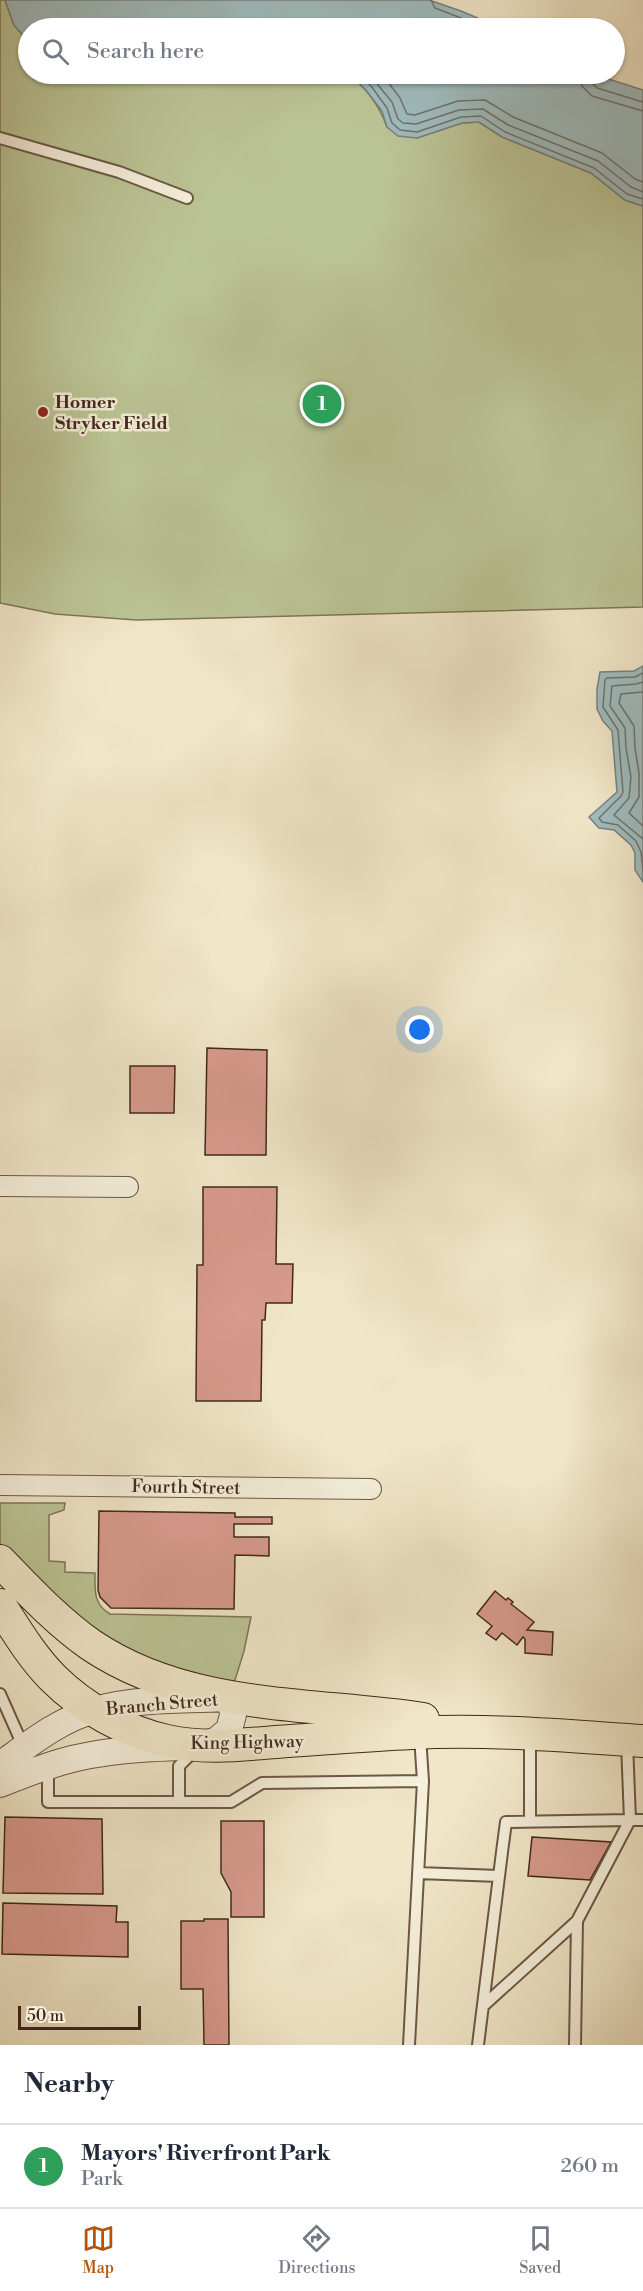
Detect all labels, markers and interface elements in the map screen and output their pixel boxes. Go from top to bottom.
search box [18,18,625,84]
icon: search [39,35,72,68]
text: Search here [87,38,204,65]
pin: 1 [302,382,342,426]
place label: Homer Stryker Field [55,391,168,435]
marker: Homer Stryker Field [36,405,50,419]
your location [405,1015,434,1044]
street label: Fourth Street [131,1475,241,1500]
street label: Branch Street [104,1688,220,1721]
street label: King Highway [190,1730,304,1755]
scale bar [18,2003,141,2030]
text: 50 m [27,2006,64,2026]
text: Nearby [24,2068,114,2100]
text: Mayors' Riverfront Park [81,2140,330,2167]
text: 1 [39,2154,48,2179]
text: 260 m [561,2154,619,2179]
text: Park [81,2167,123,2192]
tab: Map [82,2222,115,2278]
tab: Directions [278,2222,356,2278]
tab: Saved [519,2222,561,2278]

